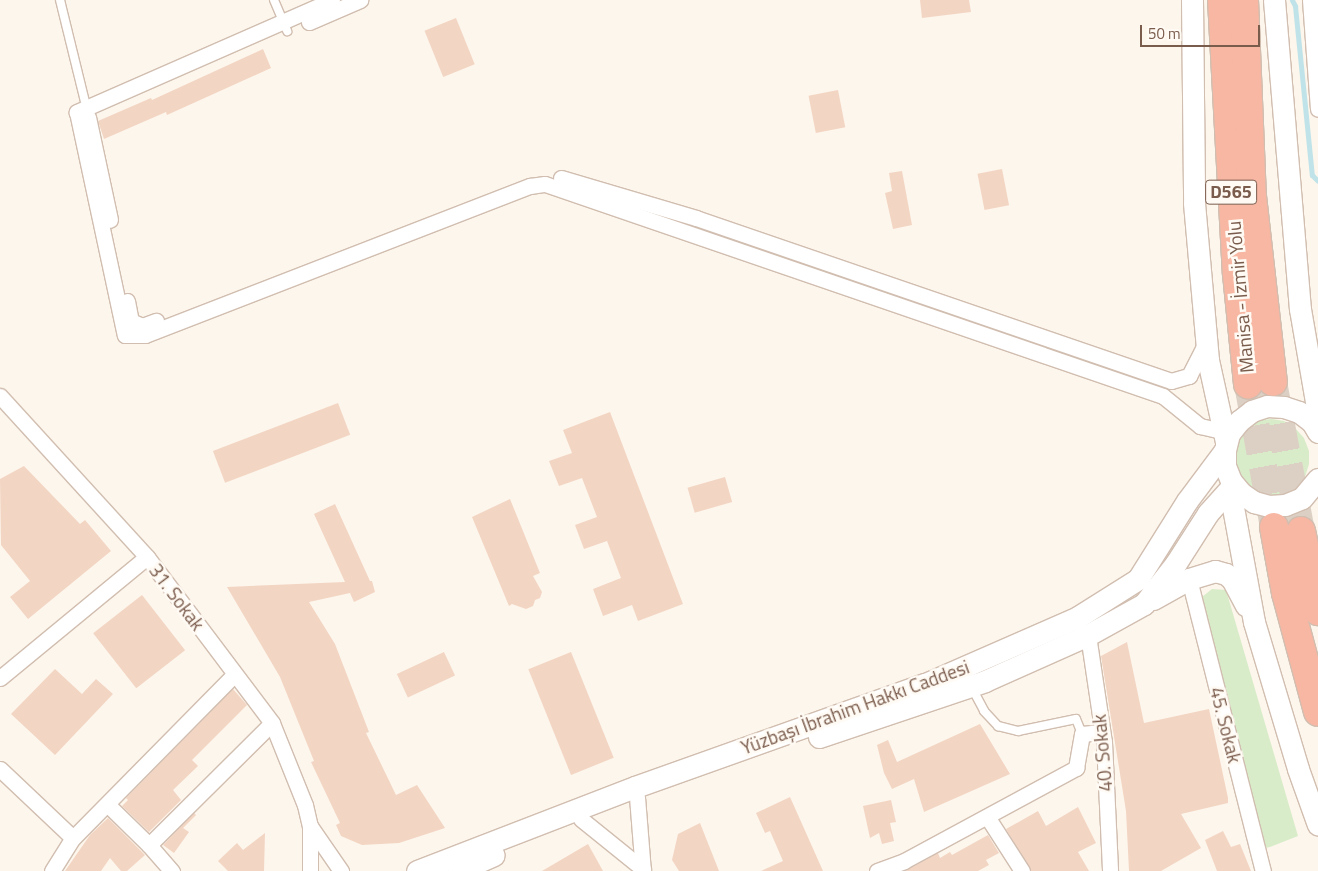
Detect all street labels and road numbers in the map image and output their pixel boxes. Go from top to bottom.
road number: D565 [1205,176,1257,208]
street label: Manisa - İzmir Yolu [1222,220,1258,374]
street label: 31. Sokak [145,559,209,635]
street label: Yüzbaşı İbrahim Hakkı Caddesi [738,655,972,759]
street label: 45. Sokak [1206,685,1246,765]
street label: 40. Sokak [1087,713,1117,793]

